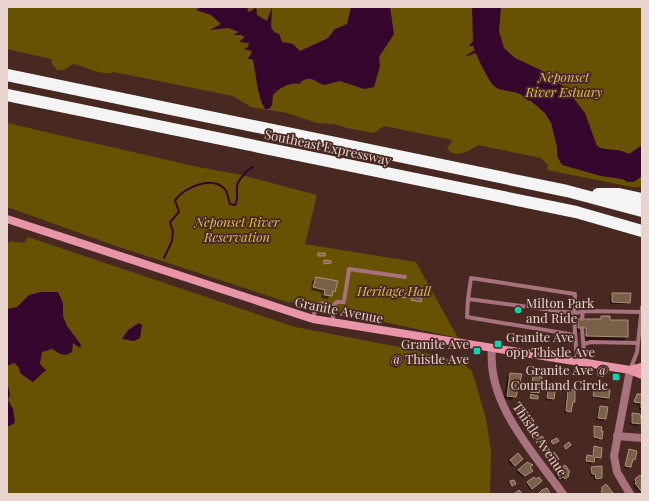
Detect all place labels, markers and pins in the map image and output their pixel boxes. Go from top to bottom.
place label: Milton Park and Ride [526,294,595,326]
marker: Milton Park and Ride [513,305,523,315]
place label: Granite Ave opp Thistle Ave [506,328,595,360]
place label: Granite Ave @ Thistle Ave [391,335,469,367]
marker: Granite Ave opp Thistle Ave [493,339,503,349]
marker: Granite Ave @ Thistle Ave [472,346,482,356]
place label: Granite Ave @ Courtland Circle [510,361,608,393]
marker: Granite Ave @ Courtland Circle [611,372,621,382]

